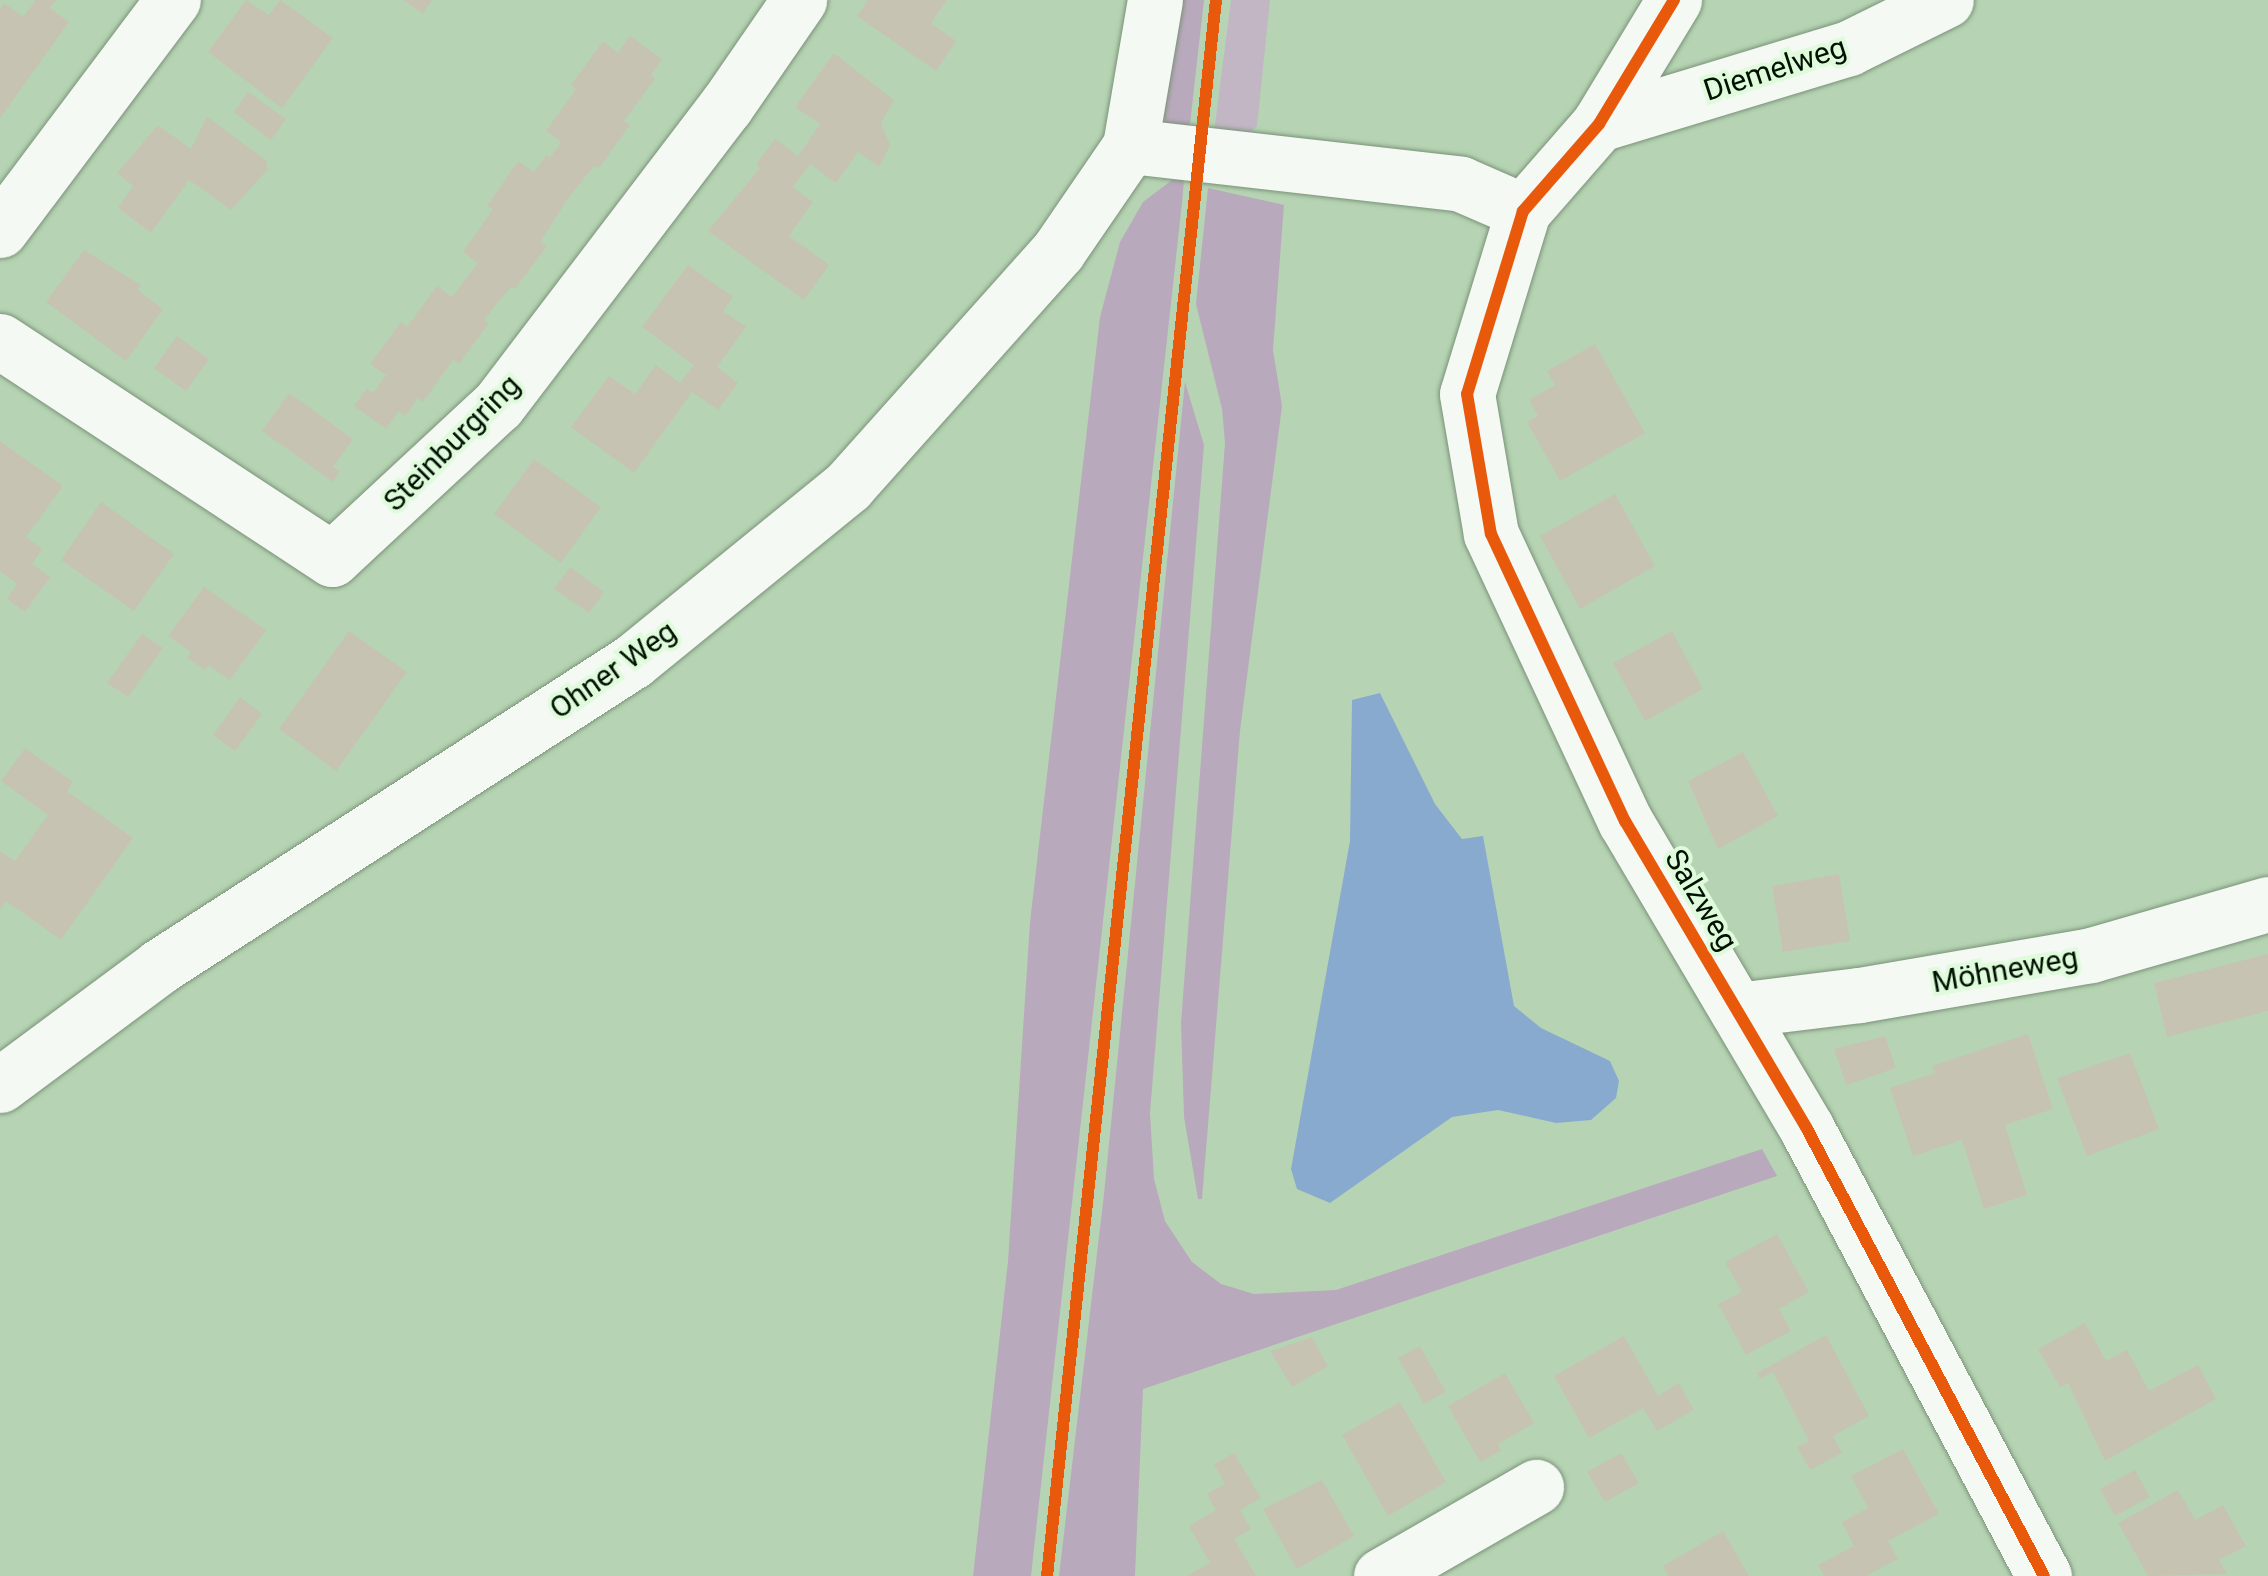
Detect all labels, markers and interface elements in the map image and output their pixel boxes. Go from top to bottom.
street label: Diemelweg [1699,29,1851,109]
street label: Steinburgring [376,367,528,519]
street label: Ohner Weg [543,613,683,727]
street label: Salzweg [1657,843,1745,957]
street label: Möhneweg [1929,939,2081,1001]

